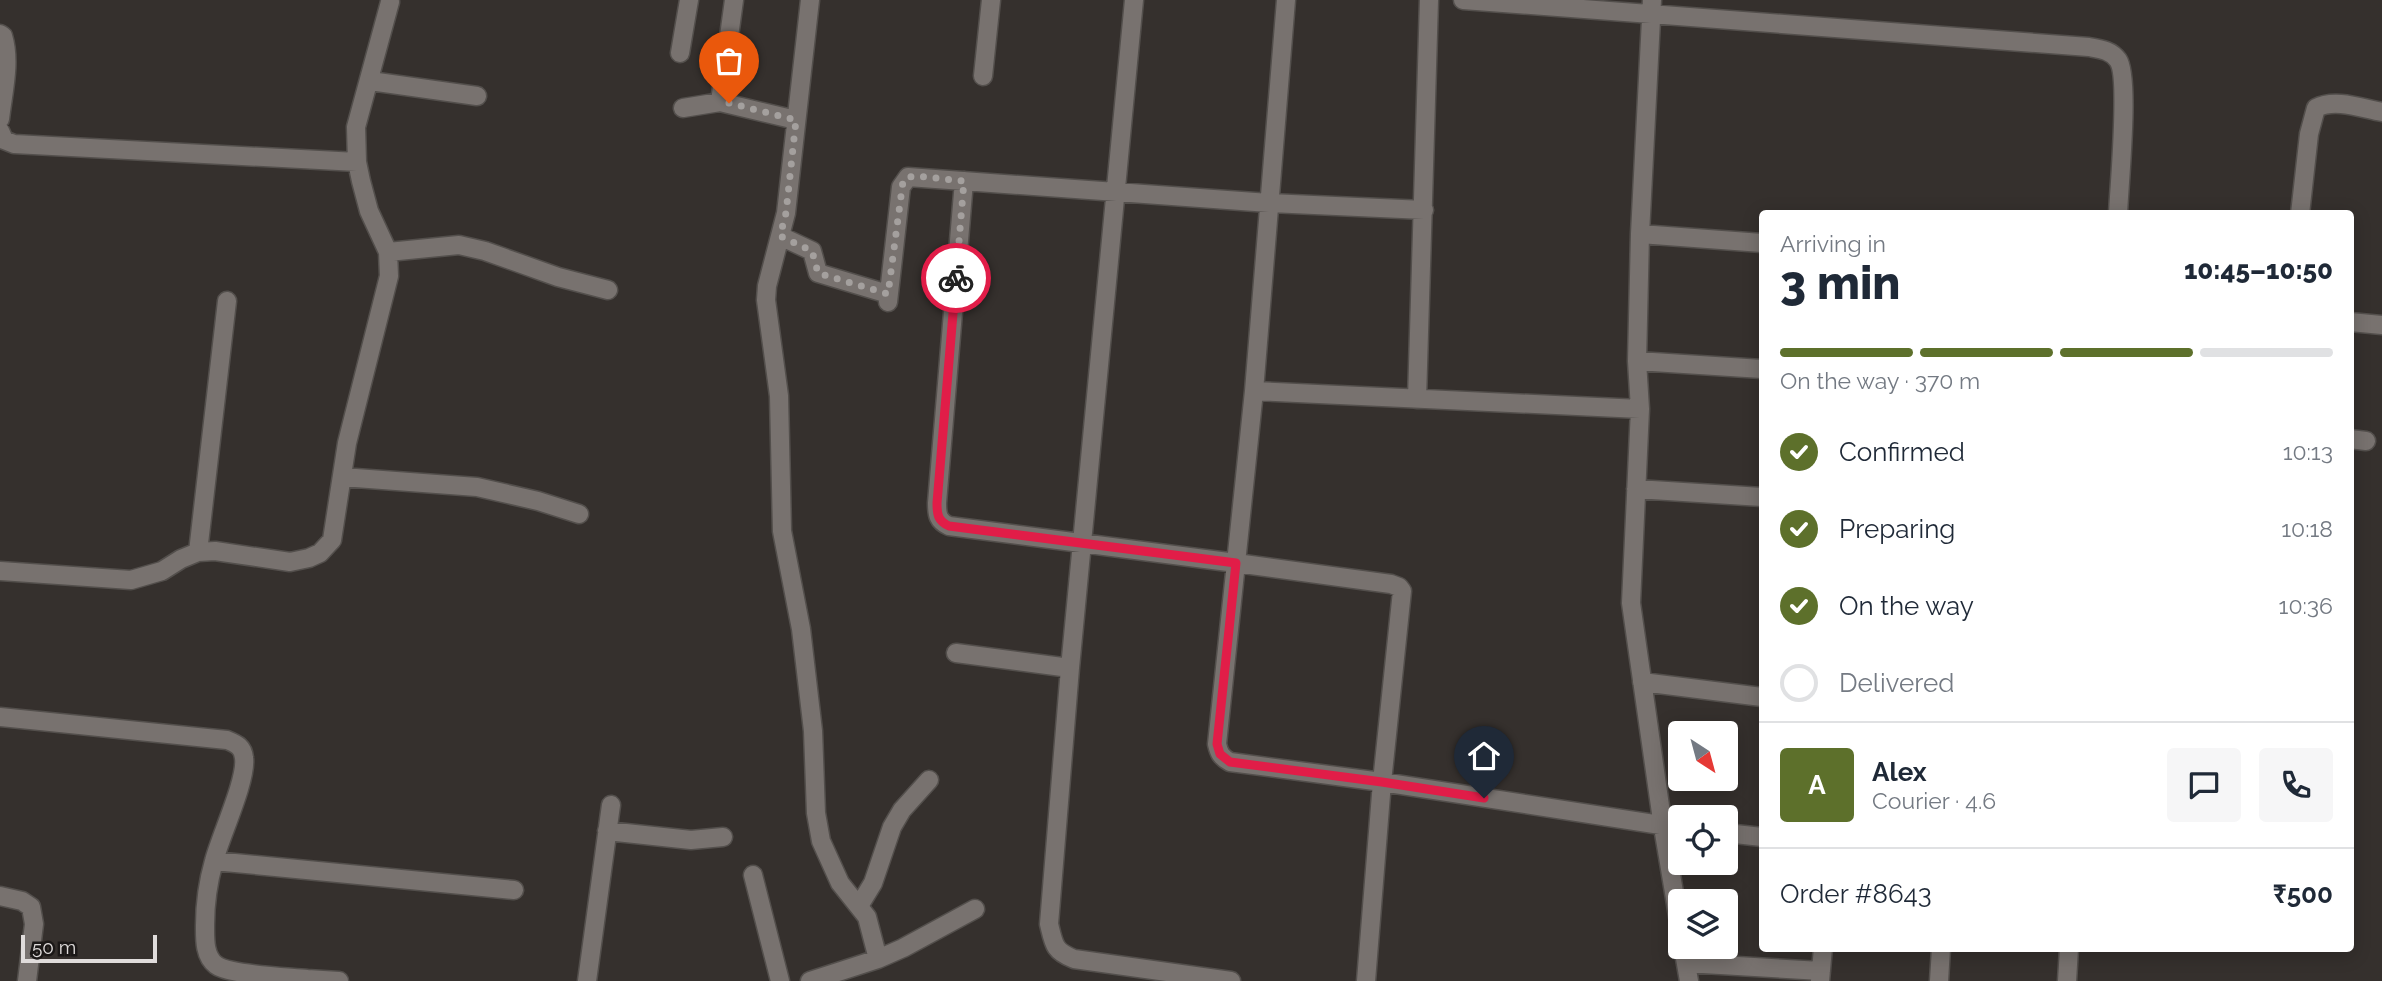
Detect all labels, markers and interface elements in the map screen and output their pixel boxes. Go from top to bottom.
pin [699,31,759,103]
icon: bag [710,42,748,80]
text: Arriving in [1780,230,1886,257]
courier [921,243,991,313]
text: 10:45–10:50 [2184,255,2333,285]
text: 3 min [1780,256,1900,310]
icon: bike [937,259,975,297]
text: On the way · 370 m [1780,367,1980,394]
icon: check [1780,433,1818,471]
text: Confirmed [1839,437,1965,467]
text: 10:13 [2283,438,2333,465]
icon: check [1780,510,1818,548]
text: Preparing [1839,514,1955,544]
text: 10:18 [2281,515,2333,542]
icon: check [1780,587,1818,625]
text: On the way [1839,591,1974,621]
text: 10:36 [2279,592,2333,619]
text: Delivered [1839,668,1954,698]
north arrow [1668,721,1738,791]
map controls [1668,721,1738,959]
pin [1454,726,1514,798]
icon: home [1465,737,1503,775]
button: chat [2167,748,2241,822]
button: phone [2259,748,2333,822]
text: Alex [1872,757,1927,787]
text: A [1808,770,1826,800]
text: Courier · 4.6 [1872,787,1996,814]
button: locate [1668,805,1738,875]
text: Order #8643 [1780,879,1932,909]
text: ₹500 [2273,879,2333,909]
button: layers [1668,889,1738,959]
scale bar [21,932,158,964]
text: 50 m [32,936,76,958]

